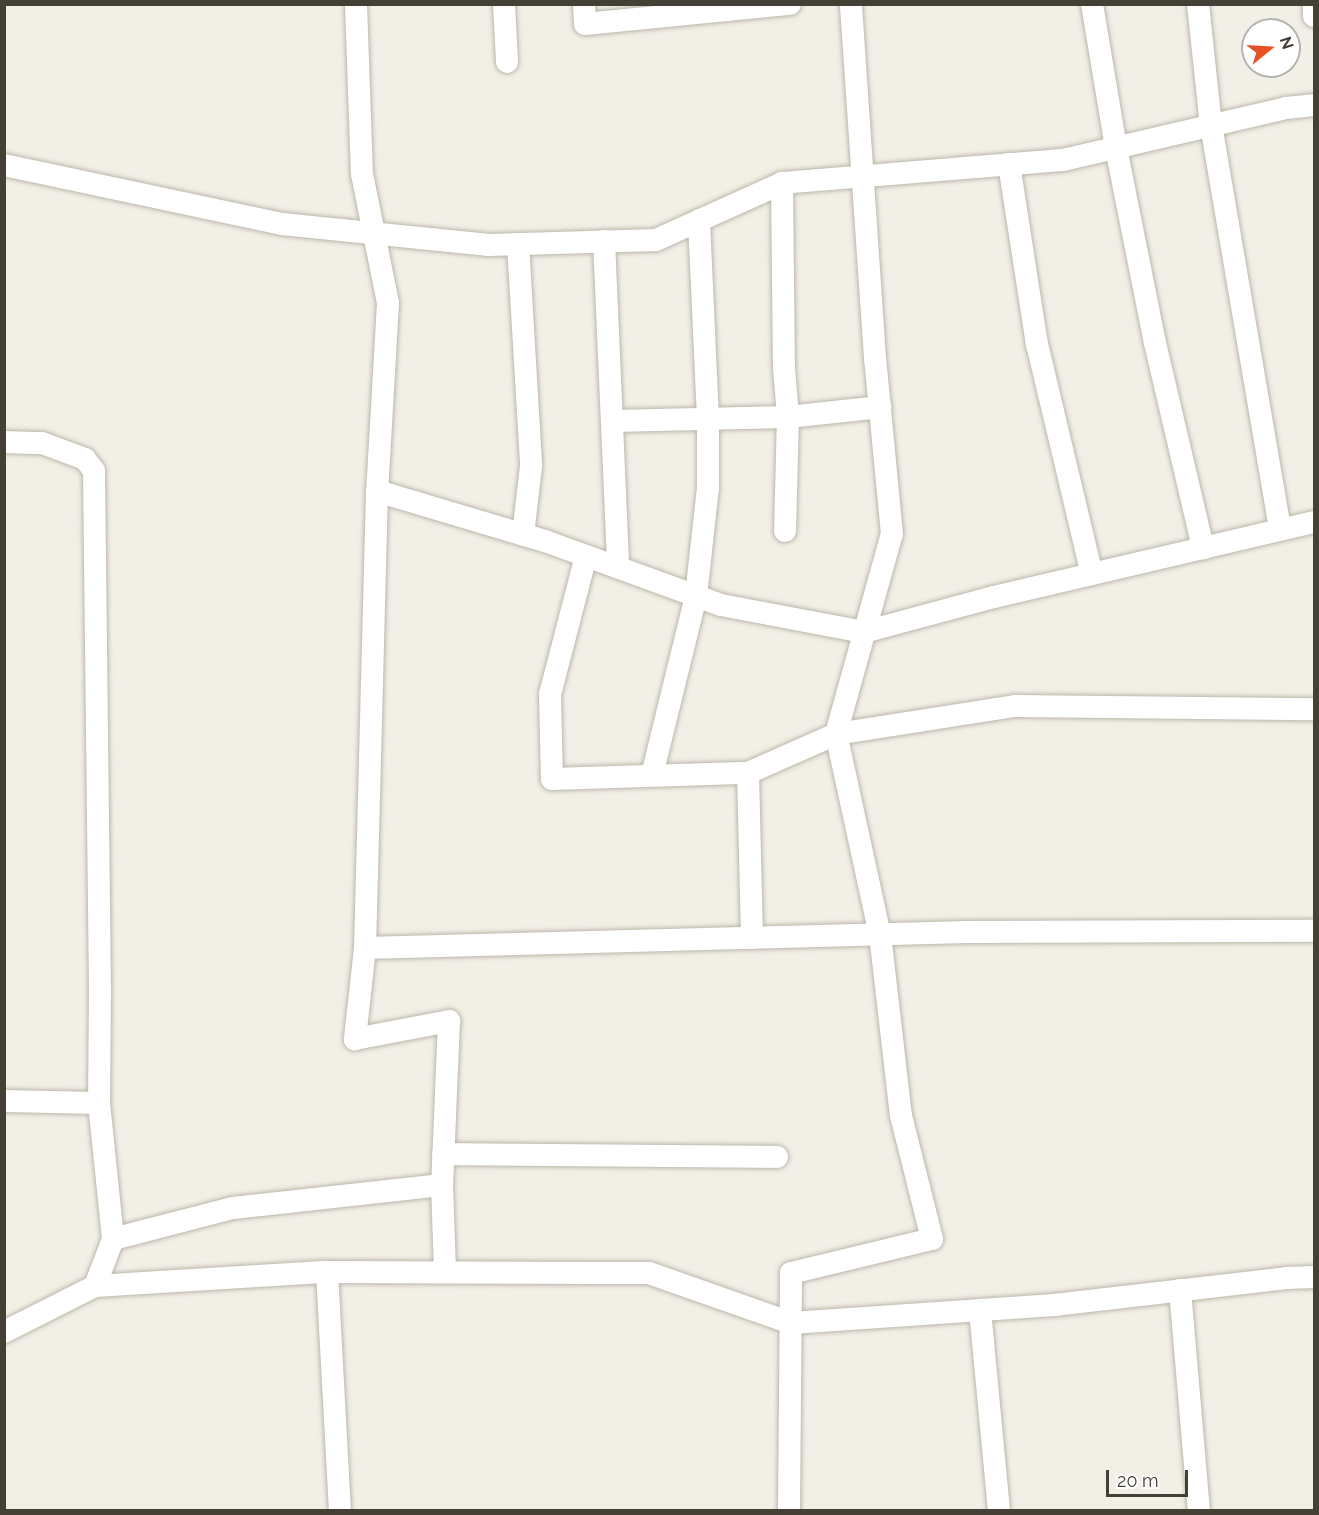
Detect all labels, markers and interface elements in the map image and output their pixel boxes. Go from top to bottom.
north arrow [1241,18,1301,78]
text: N [1276,34,1298,52]
scale bar [1109,1458,1192,1496]
text: 20 m [1117,1470,1159,1491]

